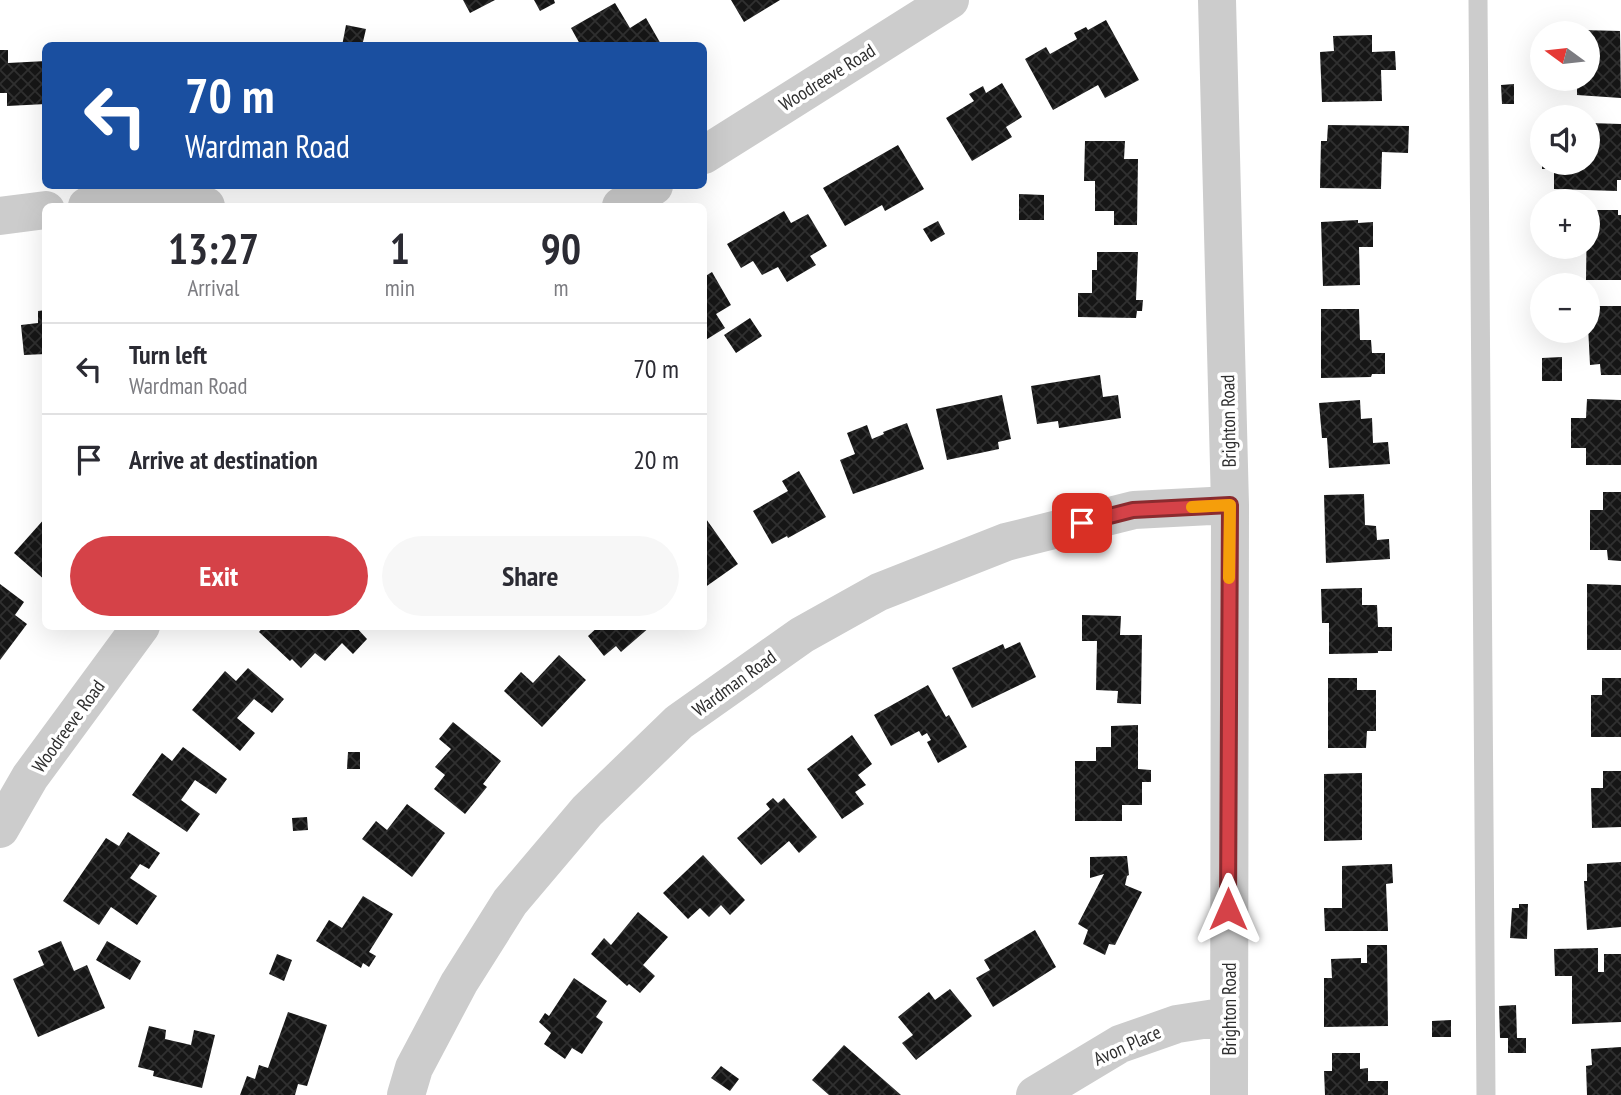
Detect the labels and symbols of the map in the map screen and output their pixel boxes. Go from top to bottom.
north arrow [1530,21,1600,91]
street label: Woodreeve Road [774,38,880,116]
street label: Brighton Road [1215,374,1241,468]
pin [1052,493,1112,553]
street label: Wardman Road [687,645,781,721]
street label: Woodreeve Road [26,675,110,777]
position arrow [1191,872,1265,946]
street label: Brighton Road [1217,963,1241,1055]
street label: Avon Place [1090,1019,1165,1070]

